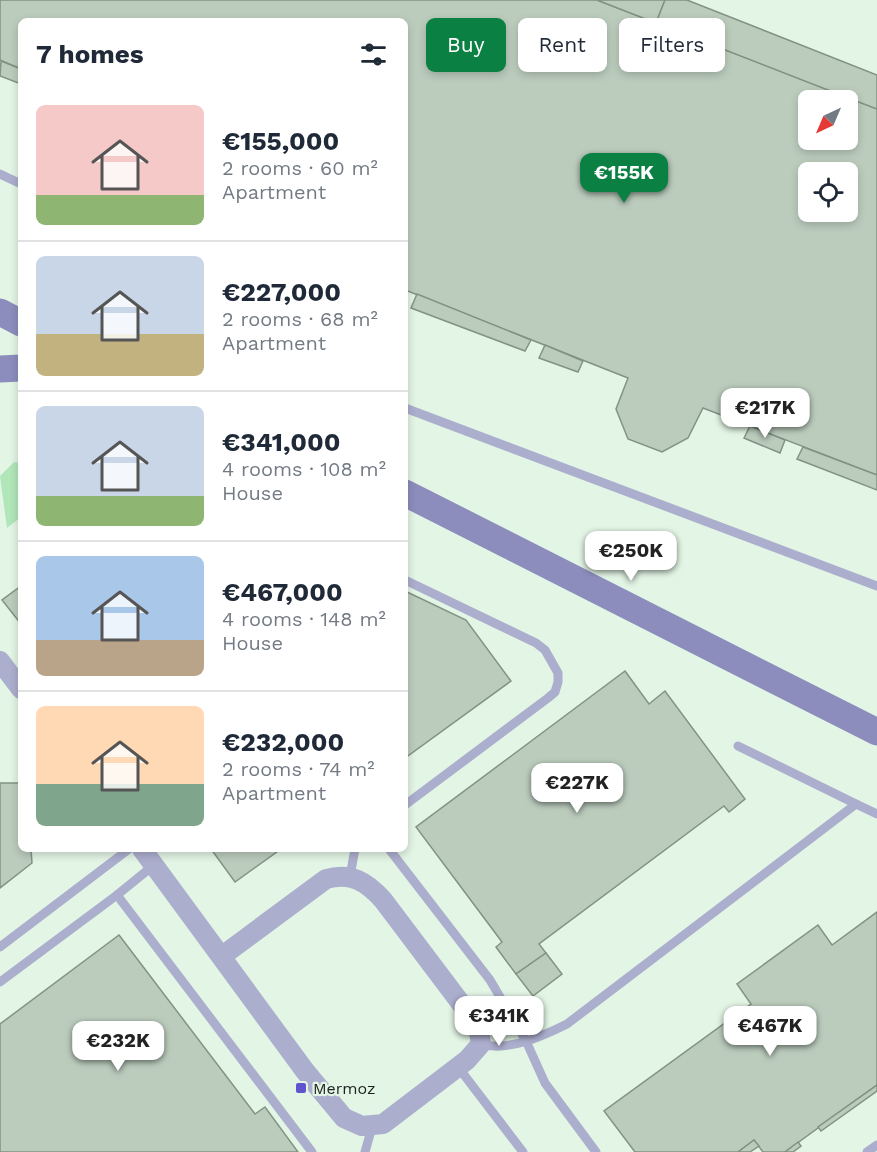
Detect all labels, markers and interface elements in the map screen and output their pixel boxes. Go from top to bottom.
chip: Buy [426,18,506,72]
chip: Rent [518,18,607,72]
chip: Filters [619,18,725,72]
icon: filters [357,38,390,71]
text: 7 homes [36,39,144,69]
north arrow [798,90,858,150]
map controls [798,90,858,222]
text: €155,000 [222,126,339,156]
icon: home [84,129,156,201]
pin: €155K [582,153,666,204]
text: 2 rooms · 60 m² [222,156,378,180]
text: €155K [594,160,654,184]
button: locate [798,162,858,222]
text: Apartment [222,180,326,204]
text: €227,000 [222,277,341,307]
icon: home [84,280,156,352]
text: 2 rooms · 68 m² [222,307,378,331]
text: Apartment [222,331,326,355]
pin: €217K [723,388,807,439]
text: €217K [735,395,795,419]
text: €341,000 [222,427,341,457]
icon: home [84,430,156,502]
text: 4 rooms · 108 m² [222,457,386,481]
text: House [222,481,283,505]
pin: €250K [589,531,673,582]
text: €250K [599,538,663,562]
text: €467,000 [222,577,343,607]
icon: home [84,580,156,652]
text: 4 rooms · 148 m² [222,607,386,631]
text: House [222,631,283,655]
text: €232,000 [222,727,344,757]
icon: home [84,730,156,802]
text: 2 rooms · 74 m² [222,757,375,781]
pin: €227K [535,763,619,814]
text: €227K [545,770,609,794]
text: Apartment [222,781,326,805]
pin: €341K [457,996,541,1047]
text: €341K [469,1003,529,1027]
pin: €467K [728,1006,812,1057]
text: €467K [738,1013,802,1037]
pin: €232K [76,1021,160,1072]
text: €232K [86,1028,150,1052]
place label: Mermoz [313,1079,376,1098]
marker: Mermoz [294,1081,308,1095]

